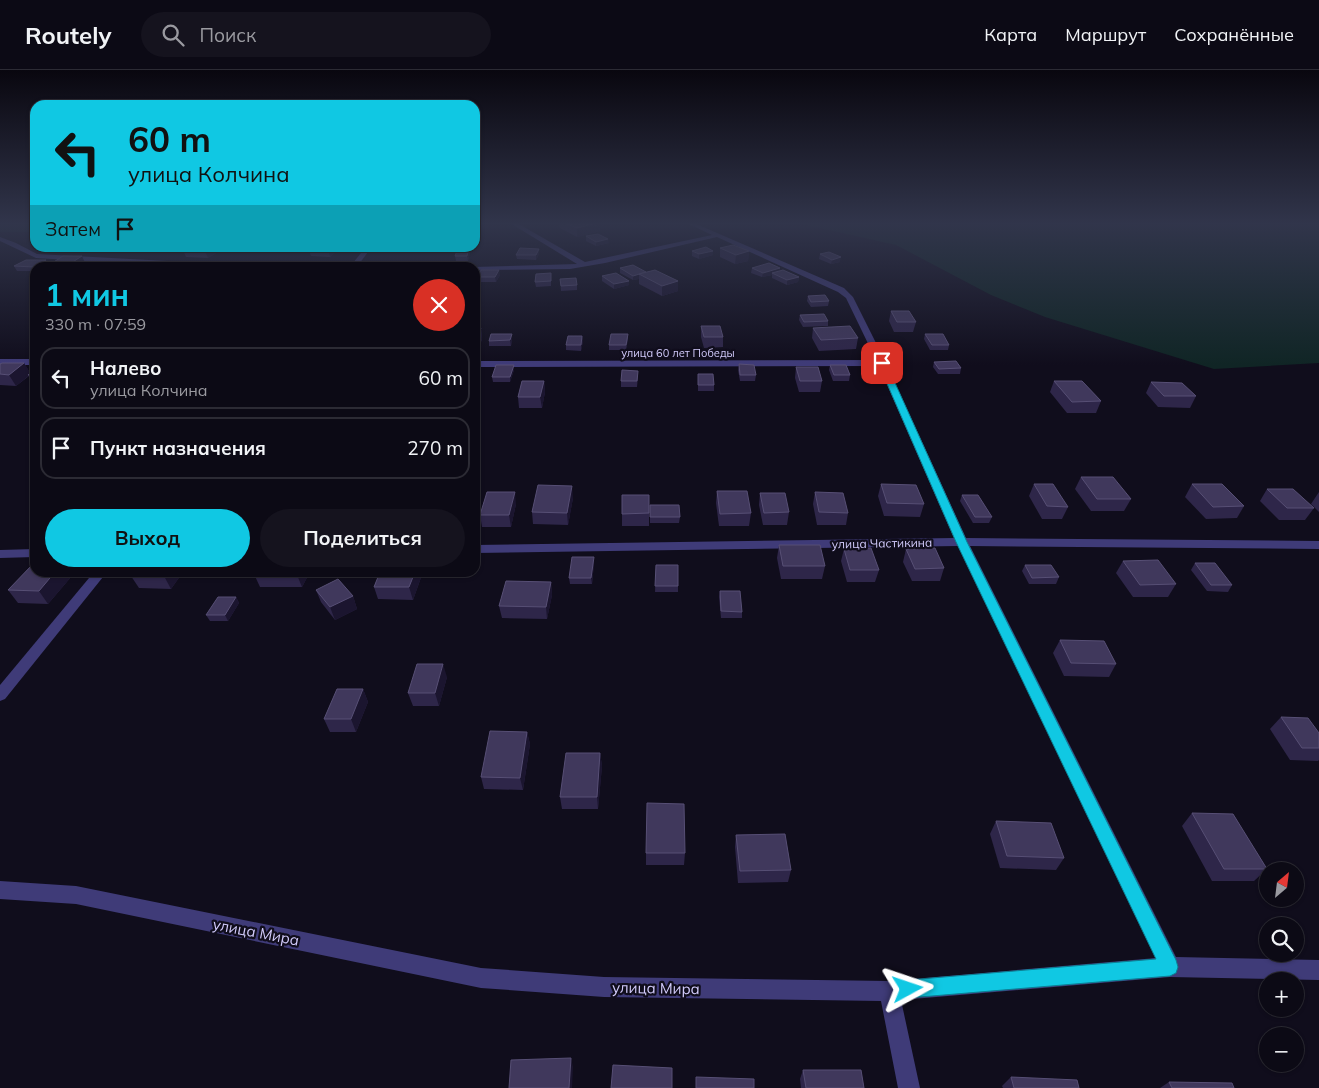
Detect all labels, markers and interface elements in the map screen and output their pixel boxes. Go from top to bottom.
search box [141,12,491,57]
text: Routely [25,20,111,50]
icon: search [159,21,187,49]
text: Поиск [199,23,256,47]
text: Карта [984,23,1037,46]
text: Маршрут [1065,23,1146,46]
text: Сохранённые [1174,23,1294,46]
text: 60 m [128,117,211,161]
icon: left [45,120,110,185]
text: улица Колчина [128,160,290,188]
icon: arrive [111,215,139,243]
text: Затем [45,217,101,241]
text: 1 мин [45,276,129,314]
button: close [413,279,465,331]
text: 330 m · 07:59 [45,314,146,334]
pin [861,342,903,384]
street label: улица 60 лет Победы [621,346,735,360]
icon: arrive [868,349,896,377]
text: Налево [90,356,162,380]
icon: left [47,364,75,392]
text: 60 m [419,366,463,390]
text: улица Колчина [90,380,208,400]
icon: arrive [47,434,75,462]
text: Пункт назначения [90,436,266,460]
text: 270 m [407,436,463,460]
button: Выход [45,509,250,567]
button: Поделиться [260,509,465,567]
street label: улица Частикина [832,535,932,551]
north arrow [1259,862,1304,908]
map controls [1259,862,1304,1072]
street label: улица Мира [211,914,301,950]
button: search [1259,917,1304,962]
position arrow [881,962,933,1014]
button: + [1259,972,1304,1017]
street label: улица Мира [612,978,700,998]
button: − [1259,1027,1304,1072]

